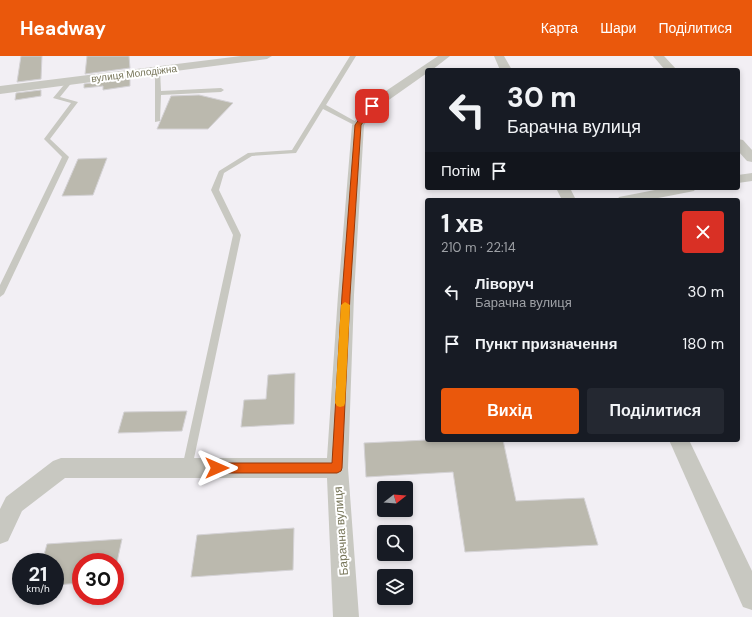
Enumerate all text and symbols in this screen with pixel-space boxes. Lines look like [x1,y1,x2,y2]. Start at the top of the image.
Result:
text: Headway [20,16,106,41]
text: Карта [541,19,578,37]
text: Шари [600,19,636,37]
text: Поділитися [658,19,732,37]
street label: вулиця Молодіжна [91,62,178,85]
text: 30 m [507,79,577,116]
icon: left [441,84,493,136]
pin [355,89,389,123]
icon: arrive [361,95,383,117]
text: Барачна вулиця [507,115,641,139]
icon: arrive [488,160,510,182]
text: Потім [441,161,480,181]
text: 1 хв [441,208,483,239]
button: close [682,211,724,253]
text: 210 m · 22:14 [441,239,516,256]
text: Ліворуч [475,274,534,294]
icon: left [441,281,463,303]
text: 30 m [688,282,724,302]
text: Барачна вулиця [475,294,572,311]
icon: arrive [441,333,463,355]
text: Пункт призначення [475,334,617,354]
text: 180 m [683,334,724,354]
button: Вихід [441,388,579,434]
button: Поділитися [587,388,724,434]
position arrow [196,447,238,489]
north arrow [377,481,413,517]
map controls [377,481,413,605]
street label: Барачна вулиця [330,486,352,576]
button: search [377,525,413,561]
speed limit sign: 30 [72,553,124,605]
text: 21 [29,561,47,587]
button: layers [377,569,413,605]
text: km/h [26,582,50,595]

